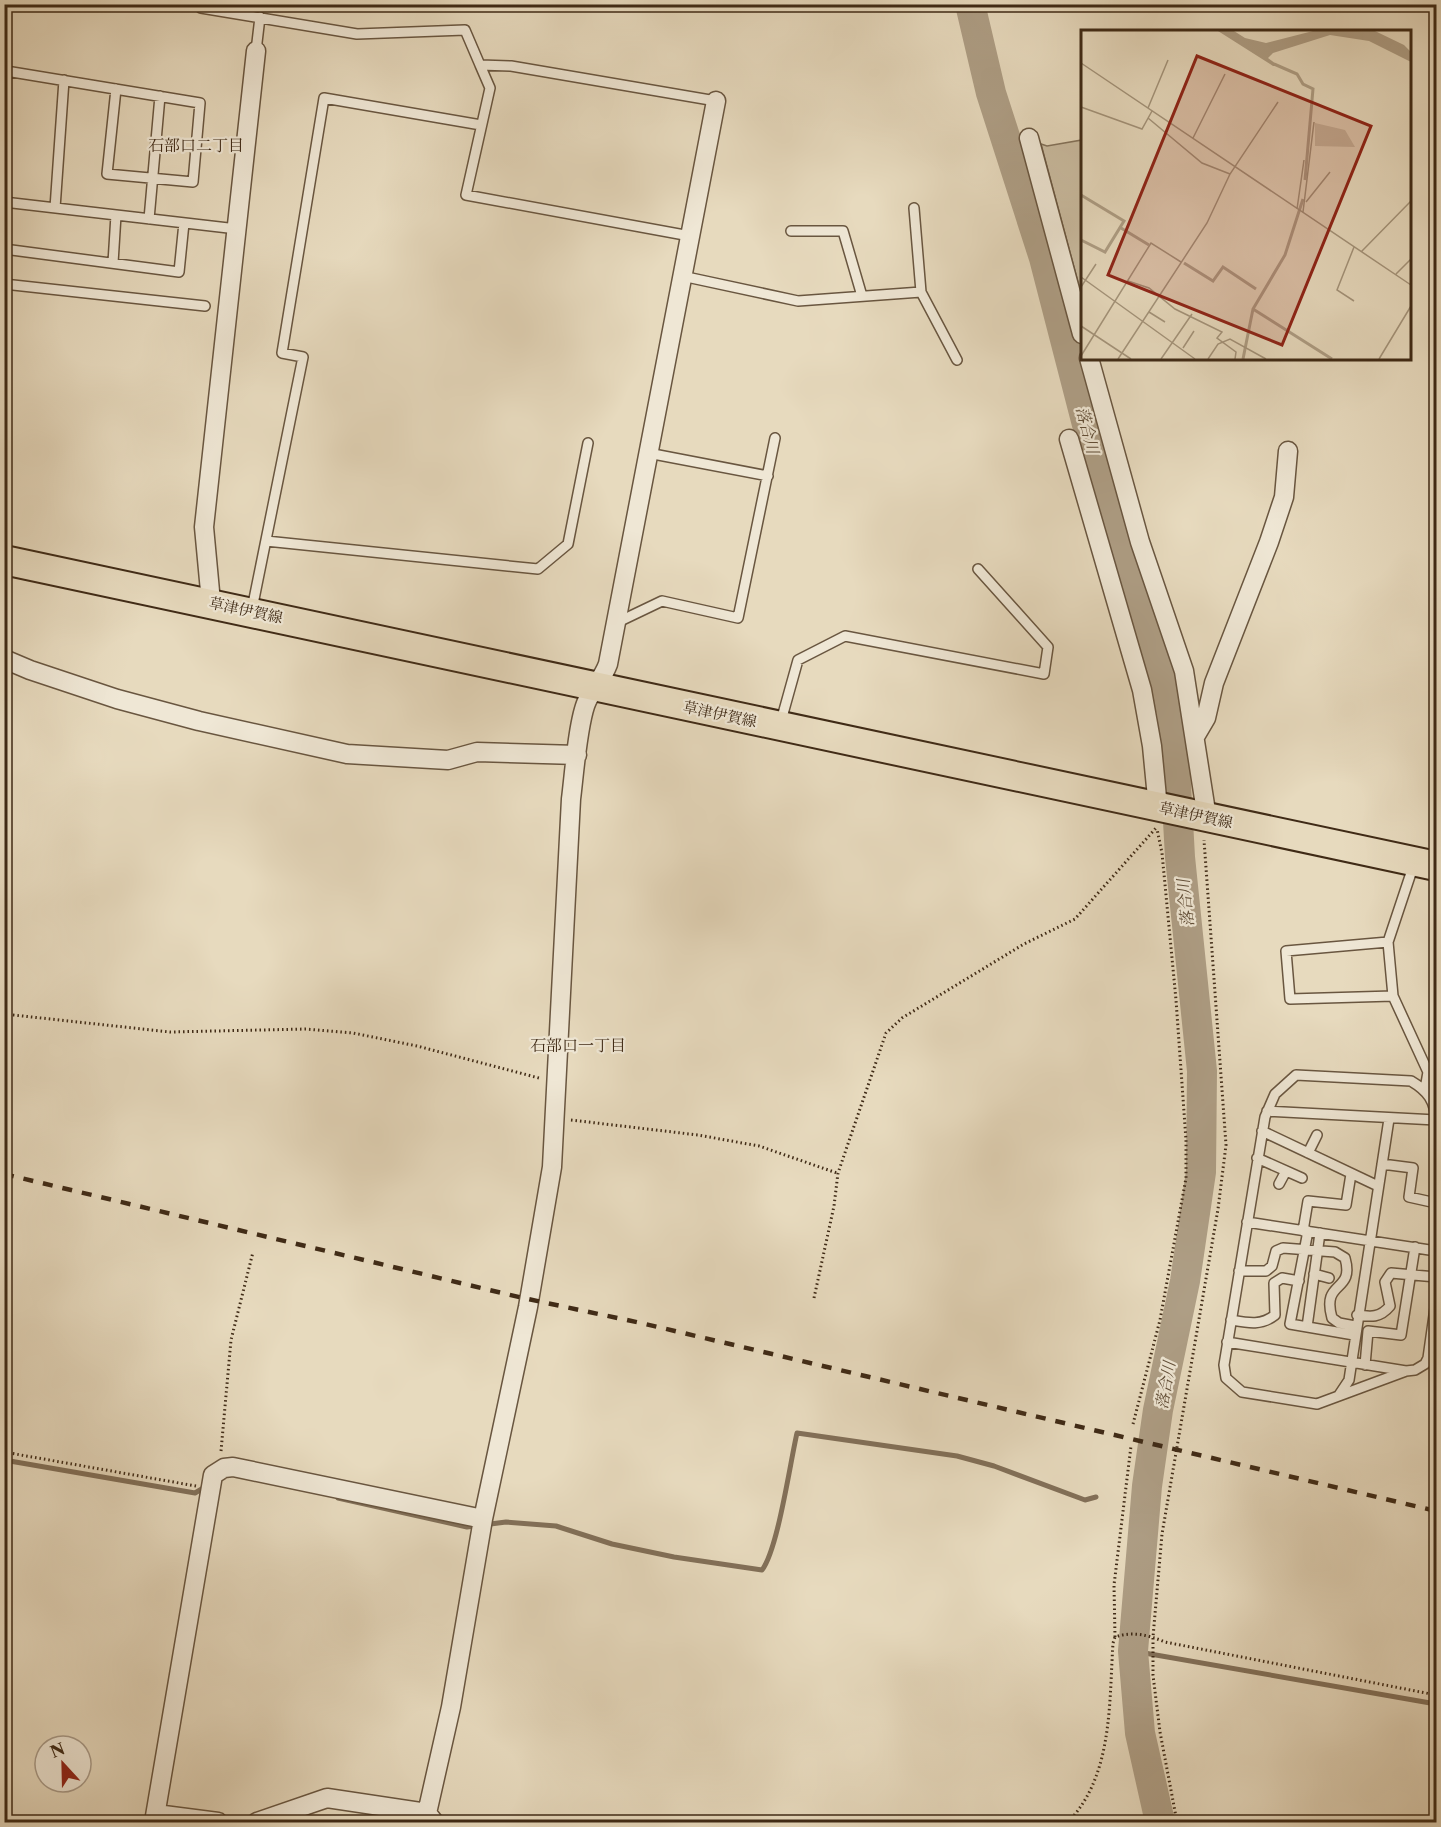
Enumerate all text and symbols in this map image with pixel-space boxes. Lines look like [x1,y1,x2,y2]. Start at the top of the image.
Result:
inset map [1081,30,1411,360]
district label: 石部口二丁目 [148,135,244,155]
water label: 落合川 [1072,404,1104,458]
street label: 草津伊賀線 [207,593,285,627]
street label: 草津伊賀線 [681,697,759,731]
street label: 草津伊賀線 [1157,798,1235,832]
water label: 落合川 [1172,876,1197,928]
district label: 石部口一丁目 [530,1035,626,1055]
water label: 落合川 [1151,1358,1179,1410]
north arrow [33,1734,93,1794]
text: N [47,1738,68,1762]

